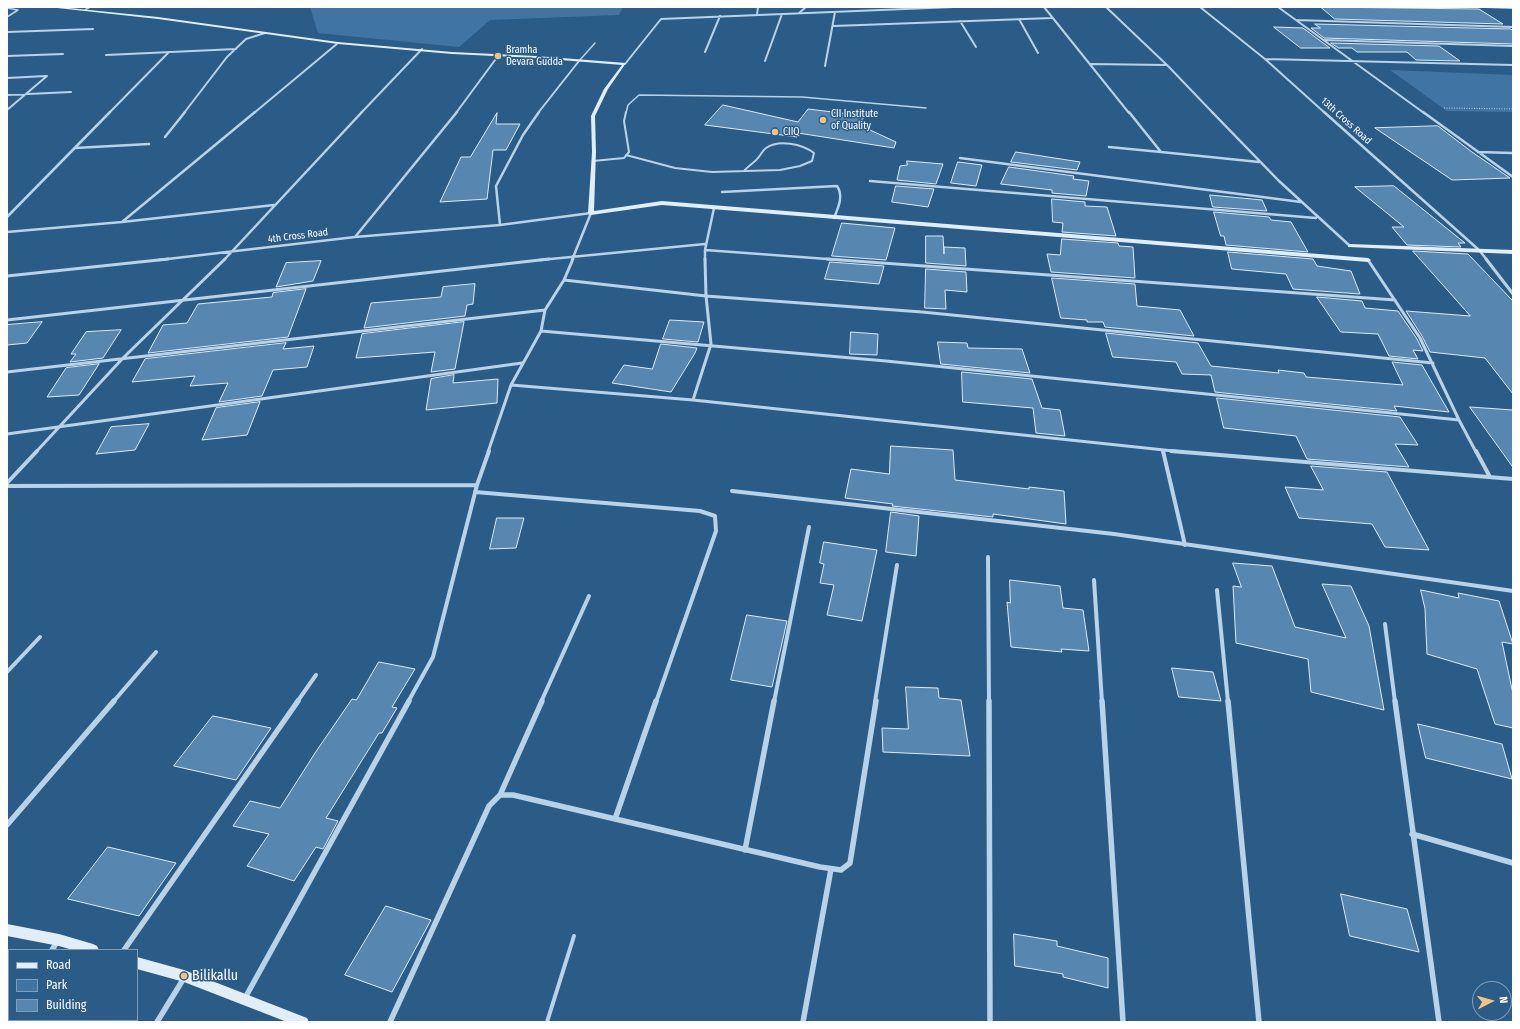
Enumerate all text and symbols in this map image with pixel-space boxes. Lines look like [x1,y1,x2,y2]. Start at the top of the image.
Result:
place label: Bramha Devara Gudda [506,44,563,68]
marker: Bramha Devara Gudda [493,51,503,61]
street label: 13th Cross Road [1318,95,1374,147]
place label: CII Institute of Quality [831,108,878,132]
marker: CII Institute of Quality [818,115,828,125]
place label: CIIQ [783,126,800,138]
marker: CIIQ [770,127,780,137]
street label: 4th Cross Road [267,226,329,246]
legend [8,949,138,1021]
text: Road [46,958,71,972]
place label: Bilikallu [192,968,238,984]
marker: Bilikallu [179,971,189,981]
text: Park [46,978,67,992]
north arrow [1472,981,1512,1021]
text: N [1497,996,1510,1004]
text: Building [46,998,86,1012]

